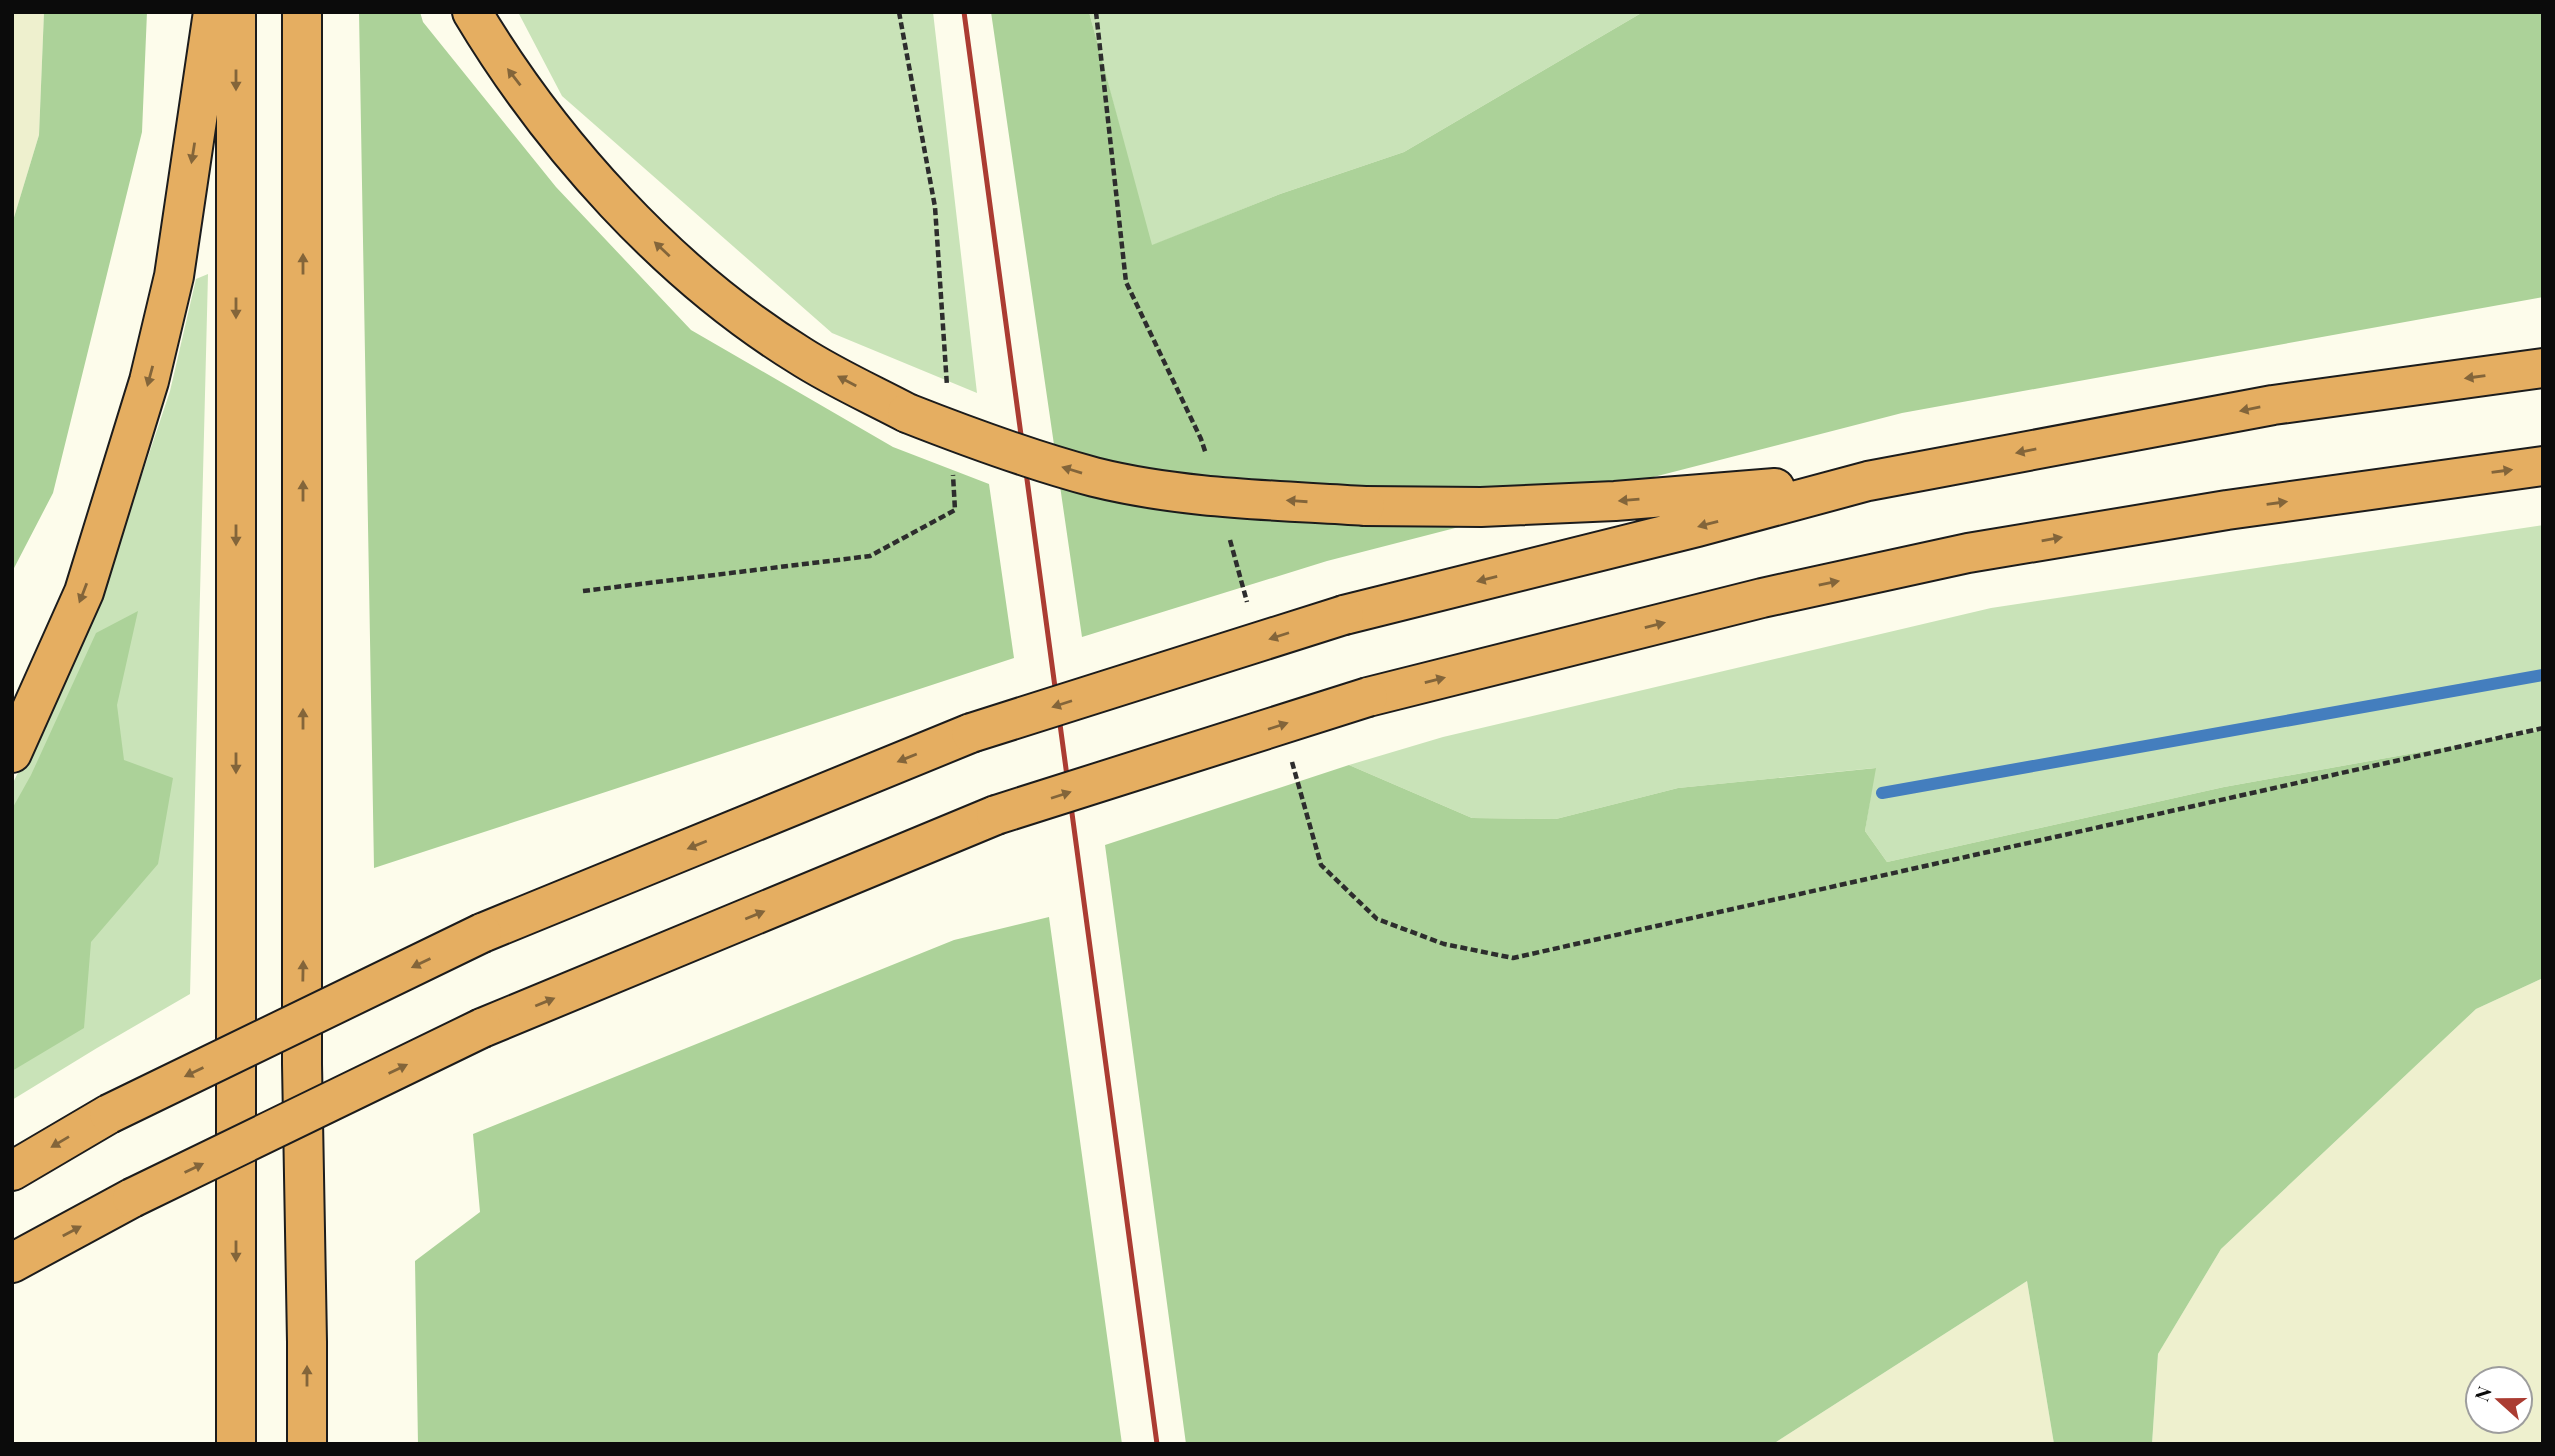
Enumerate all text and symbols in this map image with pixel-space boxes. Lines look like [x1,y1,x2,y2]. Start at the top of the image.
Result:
one-way arrow [507,68,521,86]
one-way arrow [230,70,242,92]
one-way arrow [187,142,198,164]
one-way arrow [653,241,671,257]
one-way arrow [297,253,309,275]
one-way arrow [230,297,242,319]
one-way arrow [144,365,155,387]
one-way arrow [2464,372,2486,383]
one-way arrow [837,375,857,386]
one-way arrow [2239,404,2261,415]
one-way arrow [2015,446,2037,457]
one-way arrow [1062,465,1083,475]
one-way arrow [2491,466,2513,477]
one-way arrow [297,480,309,502]
one-way arrow [1618,495,1640,506]
one-way arrow [1286,496,1308,507]
one-way arrow [2266,497,2288,508]
one-way arrow [1697,519,1719,530]
one-way arrow [230,525,242,547]
one-way arrow [2041,533,2063,544]
one-way arrow [1476,574,1498,585]
one-way arrow [1818,578,1840,589]
one-way arrow [77,583,88,604]
one-way arrow [1644,619,1666,630]
one-way arrow [1268,631,1289,641]
one-way arrow [1424,674,1446,685]
one-way arrow [1051,699,1072,710]
one-way arrow [297,708,309,730]
one-way arrow [1267,720,1288,730]
one-way arrow [230,752,242,774]
one-way arrow [897,753,918,764]
one-way arrow [1051,789,1072,799]
one-way arrow [686,839,707,850]
one-way arrow [745,909,765,921]
one-way arrow [411,957,431,969]
one-way arrow [297,960,309,982]
one-way arrow [535,996,555,1008]
one-way arrow [388,1063,408,1074]
one-way arrow [184,1067,204,1078]
one-way arrow [51,1136,70,1148]
one-way arrow [184,1163,204,1174]
one-way arrow [62,1225,82,1237]
one-way arrow [230,1241,242,1263]
one-way arrow [301,1364,313,1386]
north arrow [2464,1365,2534,1435]
text: N [2468,1382,2497,1405]

